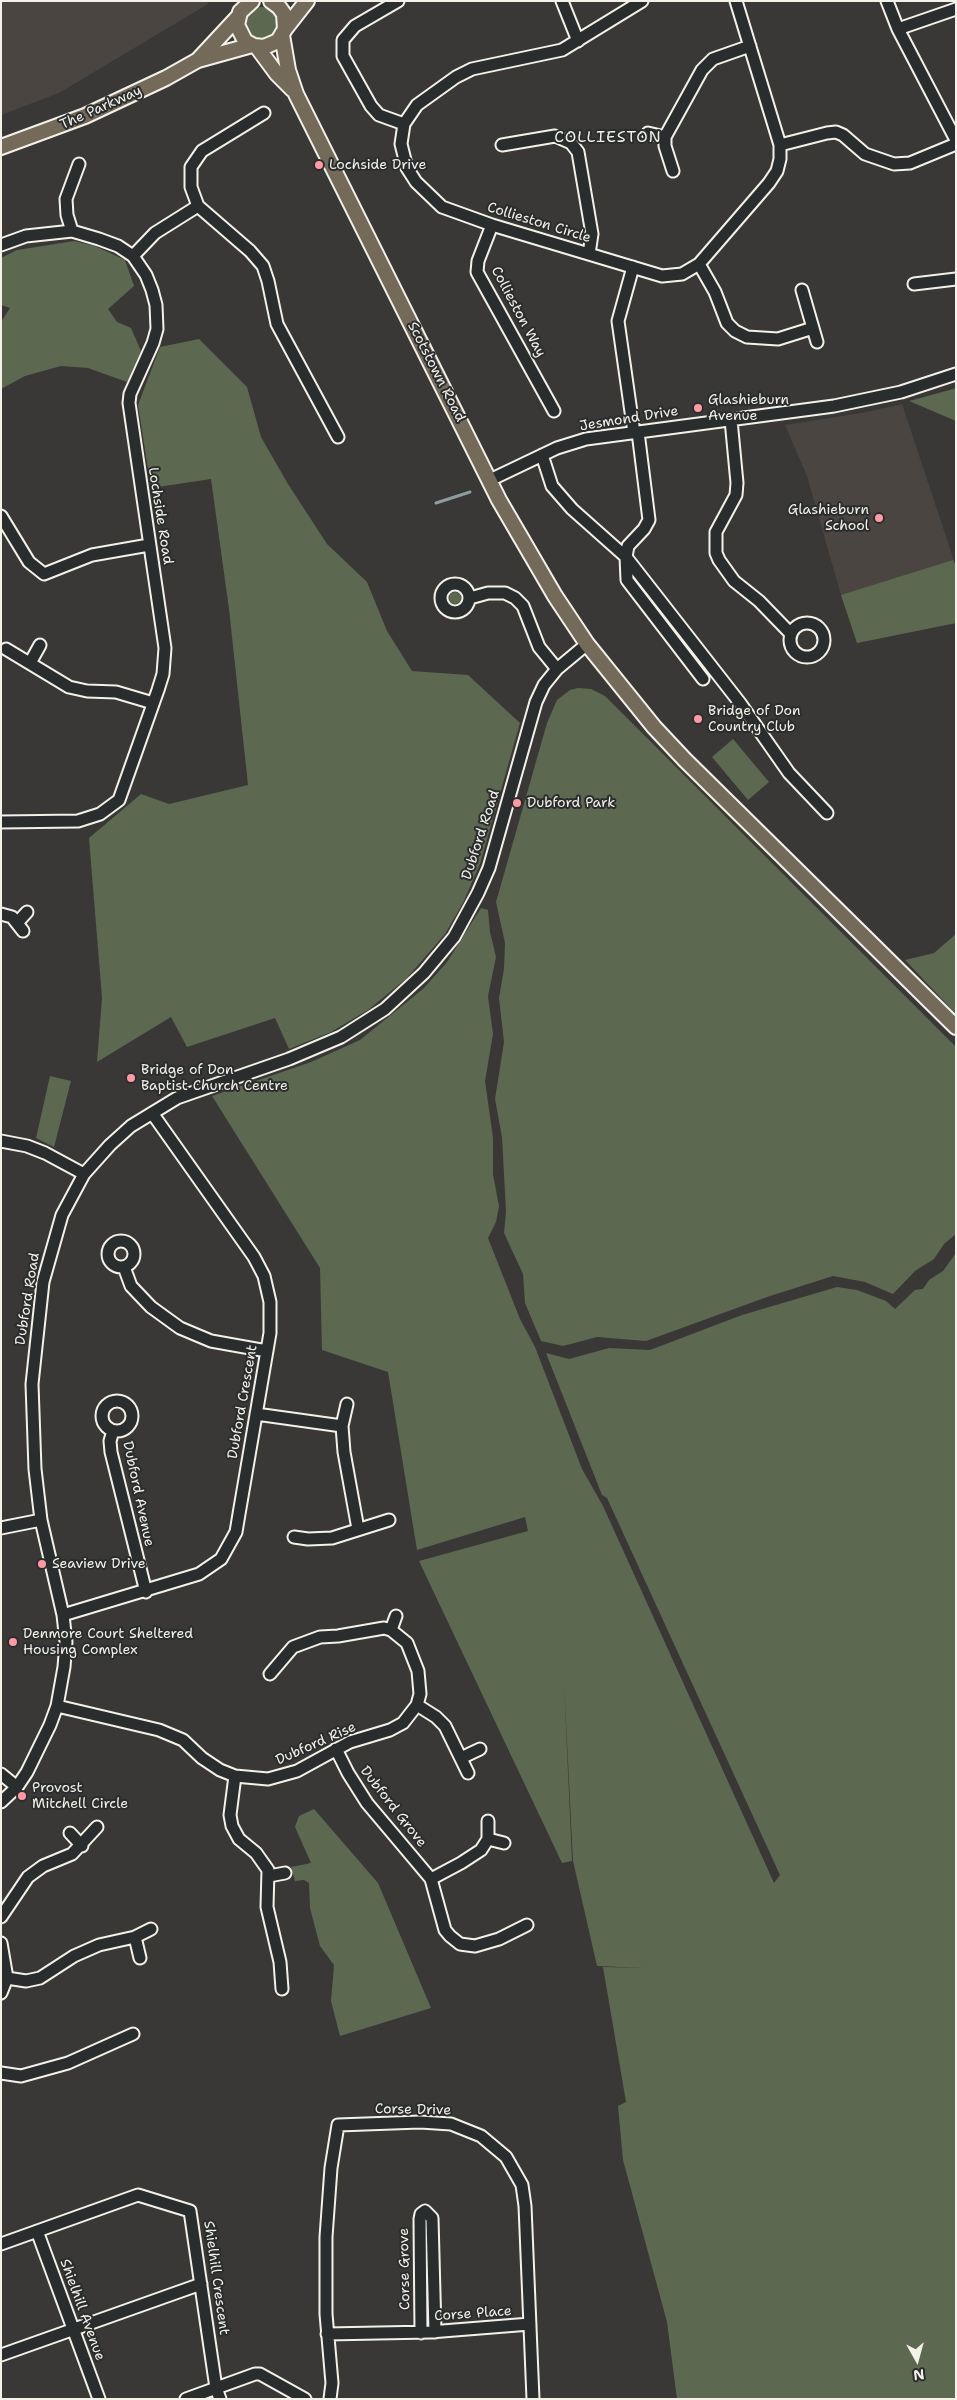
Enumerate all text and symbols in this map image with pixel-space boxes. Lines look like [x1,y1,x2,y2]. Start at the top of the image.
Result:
street label: The Parkway [58,82,144,134]
district label: COLLIESTON [553,128,663,148]
place label: Lochside Drive [329,157,426,173]
marker: Lochside Drive [313,159,325,171]
street label: Collieston Circle [485,199,593,247]
street label: Collieston Way [487,264,549,360]
street label: Scotstown Road [404,319,468,425]
place label: Glashieburn Avenue [708,392,789,424]
marker: Glashieburn Avenue [692,402,704,414]
street label: Jesmond Drive [578,403,680,435]
street label: Lochside Road [144,466,176,566]
place label: Glashieburn School [788,502,869,534]
marker: Glashieburn School [873,512,885,524]
place label: Bridge of Don Country Club [708,703,801,736]
marker: Bridge of Don Country Club [692,713,704,725]
street label: Dubford Road [459,788,503,882]
place label: Dubford Park [527,795,615,811]
marker: Dubford Park [511,797,523,809]
place label: Bridge of Don Baptist Church Centre [141,1062,288,1094]
marker: Bridge of Don Baptist Church Centre [125,1072,137,1084]
street label: Dubford Road [12,1252,44,1346]
street label: Dubford Crescent [225,1344,261,1460]
street label: Dubford Avenue [119,1440,157,1548]
place label: Seaview Drive [52,1556,146,1572]
marker: Seaview Drive [36,1558,48,1570]
place label: Denmore Court Sheltered Housing Complex [23,1626,193,1658]
marker: Denmore Court Sheltered Housing Complex [7,1636,19,1648]
street label: Dubford Rise [273,1719,359,1769]
street label: Dubford Grove [356,1763,430,1851]
place label: Provost Mitchell Circle [32,1780,128,1812]
marker: Provost Mitchell Circle [16,1790,28,1802]
street label: Corse Drive [375,2101,451,2119]
street label: Shielhill Crescent [200,2220,232,2336]
street label: Corse Grove [396,2228,414,2310]
street label: Shielhill Avenue [56,2257,108,2363]
street label: Corse Place [434,2303,512,2325]
north arrow [892,2335,942,2385]
text: N [912,2365,925,2384]

